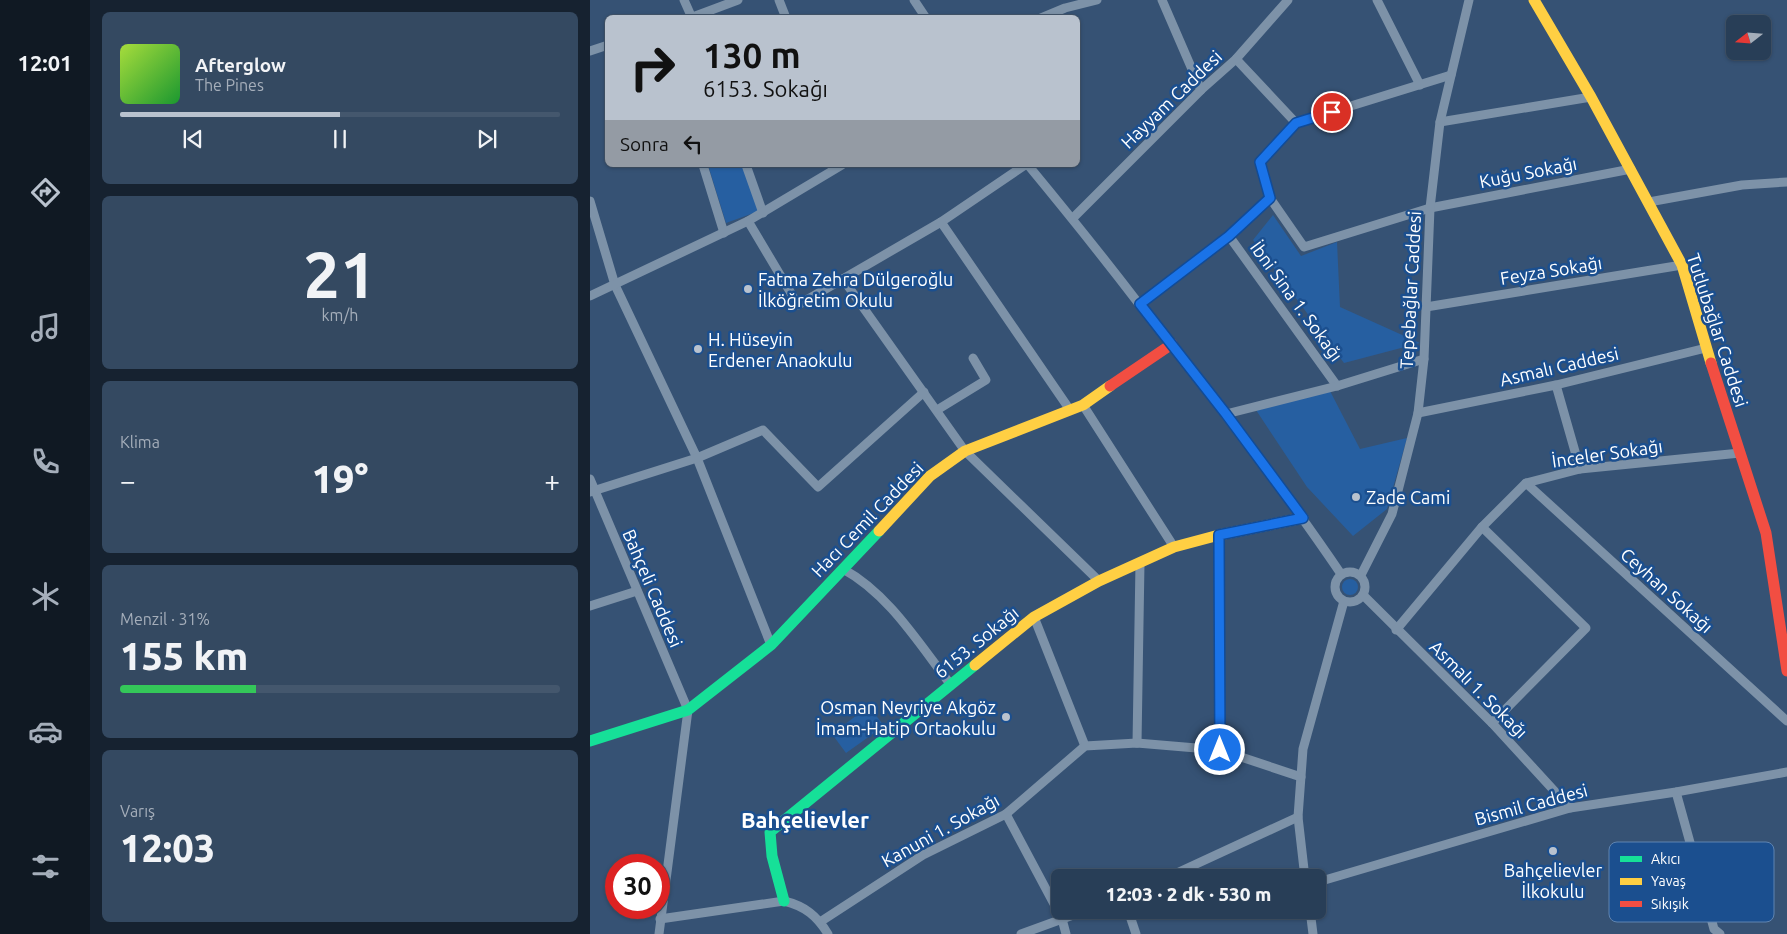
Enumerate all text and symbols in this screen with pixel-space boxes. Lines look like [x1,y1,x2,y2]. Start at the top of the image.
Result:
north arrow [1726,15,1771,60]
map controls [1726,15,1771,60]
icon: right [620,35,685,100]
text: 130 m [703,35,801,75]
street label: Hayyam Caddesi [1117,46,1225,152]
text: 12:01 [17,50,73,75]
text: Afterglow [195,54,286,76]
text: The Pines [195,76,264,94]
text: 6153. Sokağı [703,76,828,101]
pin [1311,91,1353,133]
icon: arrive [1318,98,1346,126]
icon: previous [179,125,207,153]
icon: pause [326,125,354,153]
icon: next [473,125,501,153]
icon: left [679,130,707,158]
text: Sonra [620,133,669,155]
street label: Kuğu Sokağı [1478,153,1578,191]
icon: directions [28,175,63,210]
street label: Tepebağlar Caddesi [1396,211,1424,369]
text: 21 [303,237,377,310]
street label: İbni Sina 1. Sokağı [1247,237,1347,365]
street label: Tutlubağlar Caddesi [1684,251,1752,409]
street label: Feyza Sokağı [1499,252,1603,288]
place label: Fatma Zehra Dülgeroğlu İlköğretim Okulu [758,269,953,310]
marker: Fatma Zehra Dülgeroğlu İlköğretim Okulu [742,283,754,295]
text: km/h [322,306,358,324]
icon: music [28,310,63,345]
place label: H. Hüseyin Erdener Anaokulu [708,329,853,370]
marker: H. Hüseyin Erdener Anaokulu [692,343,704,355]
street label: Asmalı Caddesi [1498,343,1620,389]
text: Klima [120,433,160,451]
street label: İnceler Sokağı [1550,435,1664,471]
icon: phone [28,444,63,479]
street label: Hacı Cemil Caddesi [807,457,927,581]
text: 19° [312,458,368,500]
text: − [120,465,136,496]
text: + [544,465,560,496]
place label: Zade Cami [1366,487,1450,507]
marker: Zade Cami [1350,491,1362,503]
street label: Bahçeli Caddesi [619,526,687,650]
street label: Ceyhan Sokağı [1617,544,1717,636]
icon: climate [28,579,63,614]
street label: 6153. Sokağı [930,602,1022,682]
text: Menzil · 31% [120,610,210,628]
text: 155 km [120,635,248,677]
street label: Asmalı 1. Sokağı [1426,636,1532,742]
place label: Osman Neyriye Akgöz İmam-Hatip Ortaokulu [816,697,996,738]
marker: Osman Neyriye Akgöz İmam-Hatip Ortaokulu [1000,711,1012,723]
icon: car [28,714,63,749]
position arrow [1193,723,1245,775]
street label: Bismil Caddesi [1472,779,1590,829]
street label: Kanuni 1. Sokağı [878,789,1002,871]
text: Varış [120,802,155,820]
district label: Bahçelievler [741,807,869,833]
text: 12:03 [120,827,215,869]
legend [1609,842,1774,922]
marker: Bahçelievler İlkokulu [1547,845,1559,857]
icon: filters [28,849,63,884]
text: Akıcı [1651,851,1680,867]
speed limit sign: 30 [605,854,670,919]
place label: Bahçelievler İlkokulu [1504,860,1602,901]
text: Yavaş [1651,873,1686,889]
text: 12:03 · 2 dk · 530 m [1106,883,1271,905]
text: Sıkışık [1651,896,1689,912]

